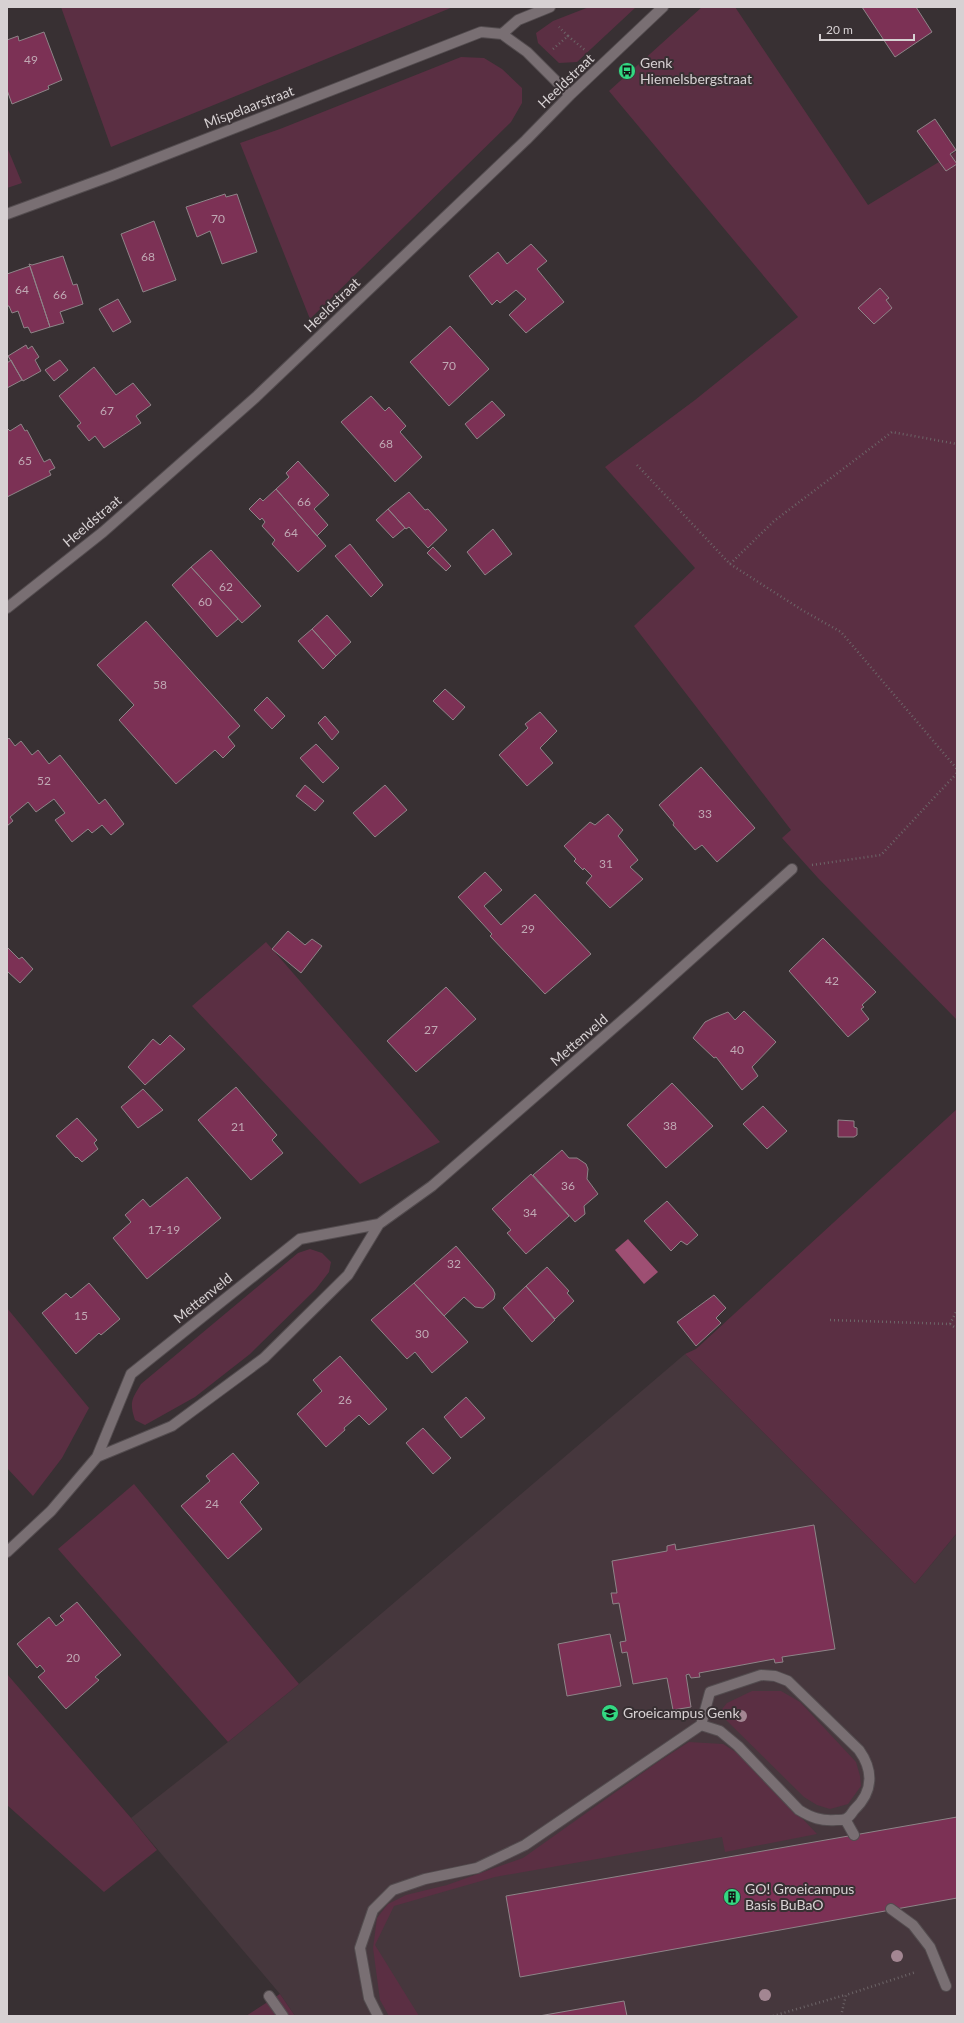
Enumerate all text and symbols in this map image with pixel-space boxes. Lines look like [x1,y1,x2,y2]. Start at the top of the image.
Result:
scale bar [820,16,914,42]
text: 20 m [826,22,853,37]
street label: Heeldstraat [534,50,597,112]
house number: 49 [24,52,38,67]
place label: Genk Hiemelsbergstraat [640,54,752,87]
bus stop icon: Genk Hiemelsbergstraat [617,61,637,81]
street label: Mispelaarstraat [202,82,296,131]
house number: 70 [211,211,225,226]
house number: 68 [141,249,155,264]
street label: Heeldstraat [300,274,363,336]
house number: 64 [15,282,29,297]
house number: 66 [53,287,67,302]
house number: 70 [442,358,456,373]
house number: 67 [100,403,114,418]
house number: 68 [379,436,393,451]
house number: 65 [18,453,32,468]
street label: Heeldstraat [59,491,124,550]
house number: 66 [297,494,311,509]
house number: 64 [284,525,298,540]
house number: 62 [219,579,233,594]
house number: 60 [198,594,212,609]
house number: 58 [153,677,167,692]
house number: 52 [37,773,51,788]
house number: 33 [698,806,712,821]
house number: 31 [599,856,613,871]
house number: 29 [521,921,535,936]
house number: 42 [825,973,839,988]
street label: Mettenveld [547,1010,611,1069]
house number: 27 [424,1022,438,1037]
house number: 40 [730,1042,744,1057]
house number: 38 [663,1118,677,1133]
house number: 21 [231,1119,245,1134]
house number: 36 [561,1178,575,1193]
house number: 34 [523,1205,537,1220]
house number: 17-19 [148,1222,180,1237]
house number: 32 [447,1256,461,1271]
street label: Mettenveld [170,1269,235,1326]
house number: 15 [74,1308,88,1323]
house number: 30 [415,1326,429,1341]
house number: 26 [338,1392,352,1407]
house number: 24 [205,1496,219,1511]
house number: 20 [66,1650,80,1665]
school or university icon: Groeicampus Genk [600,1703,620,1723]
place label: Groeicampus Genk [623,1704,740,1721]
place label: GO! Groeicampus Basis BuBaO [745,1880,854,1913]
building icon: GO! Groeicampus Basis BuBaO [722,1887,742,1907]

